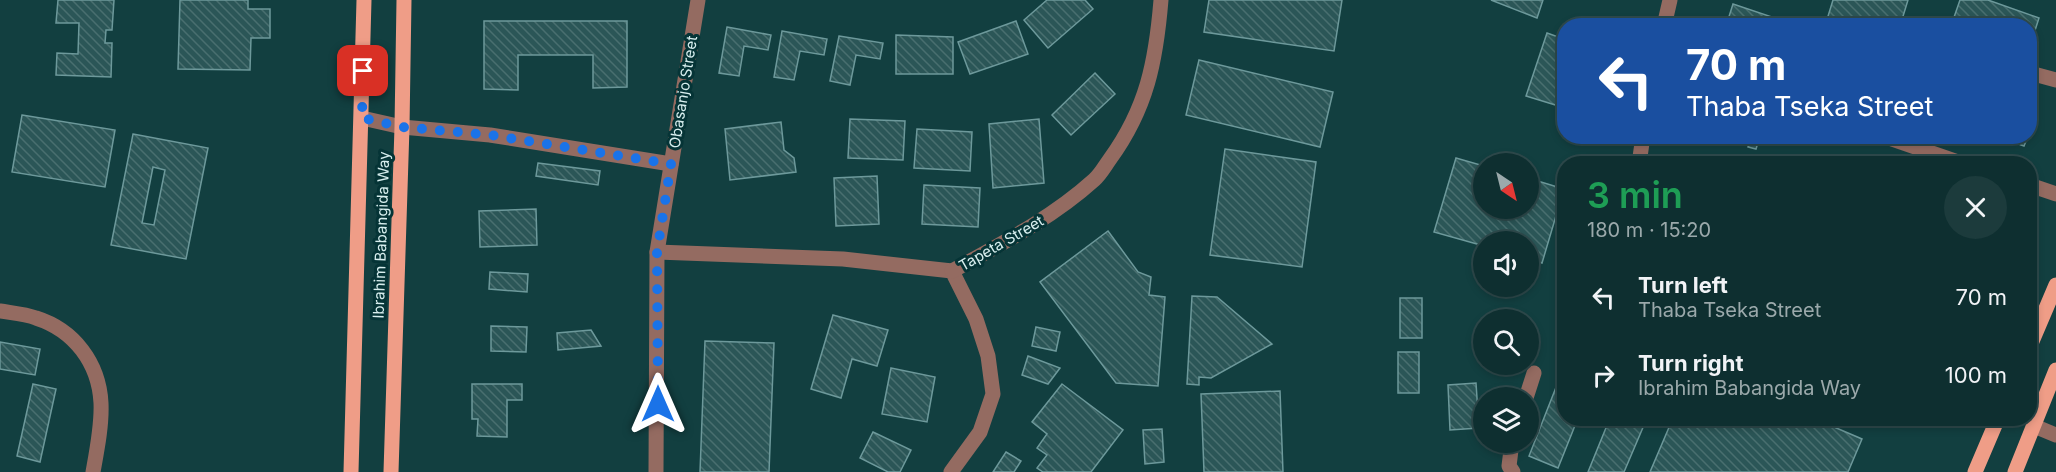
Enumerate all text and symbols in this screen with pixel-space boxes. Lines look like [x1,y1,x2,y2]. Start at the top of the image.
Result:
street label: Obasanjo Street [665,34,701,150]
text: 70 m [1686,39,1786,90]
icon: left [1587,42,1665,120]
pin [337,45,388,96]
icon: arrive [346,54,379,87]
text: Thaba Tseka Street [1686,90,1933,123]
street label: Ibrahim Babangida Way [369,150,393,319]
north arrow [1473,153,1539,219]
map controls [1473,153,1539,453]
text: 3 min [1587,173,1683,217]
button: close [1944,176,2007,239]
street label: Tapeta Street [955,211,1047,275]
text: 180 m · 15:20 [1587,218,1711,242]
button: sound [1473,231,1539,297]
text: Turn left [1638,272,1728,298]
icon: left [1587,281,1620,314]
text: 70 m [1956,284,2007,310]
text: Thaba Tseka Street [1638,298,1821,322]
button: search [1473,309,1539,375]
text: Turn right [1638,350,1744,376]
icon: right [1587,359,1620,392]
text: 100 m [1945,362,2007,388]
position arrow [626,372,690,436]
text: Ibrahim Babangida Way [1638,376,1861,400]
button: layers [1473,387,1539,453]

